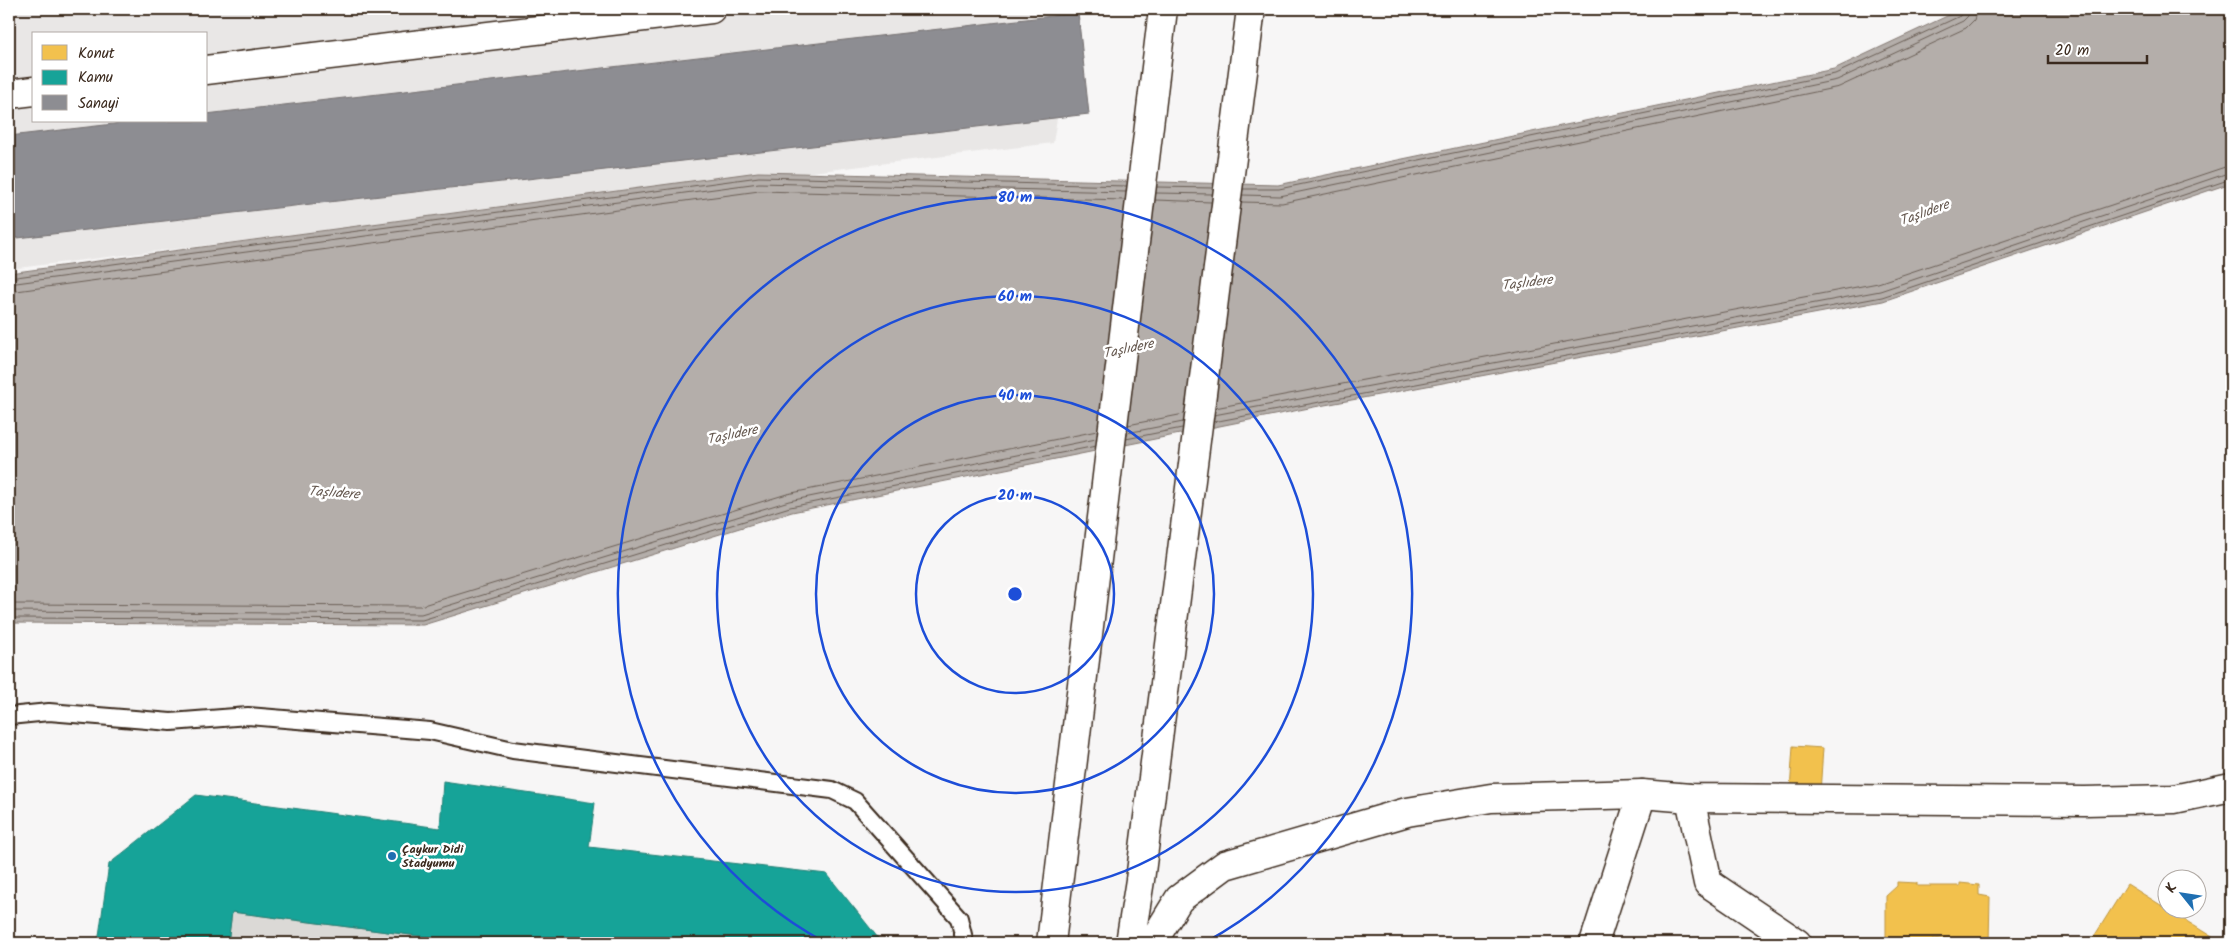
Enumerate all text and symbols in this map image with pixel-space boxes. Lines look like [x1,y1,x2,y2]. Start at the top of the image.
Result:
legend [32,32,208,122]
scale bar [2048,32,2146,64]
text: 20 m [2055,39,2089,63]
text: Konut [78,42,115,66]
text: Kamu [78,66,113,90]
text: Sanayi [78,92,120,116]
text: 80 m [998,186,1032,210]
water label: Taşlıdere [1896,193,1954,232]
water label: Taşlıdere [1500,269,1556,297]
text: 60 m [998,285,1032,309]
water label: Taşlıdere [1101,333,1157,365]
text: 40 m [998,384,1032,408]
water label: Taşlıdere [705,419,761,451]
water label: Taşlıdere [308,480,362,506]
text: 20 m [998,484,1032,508]
centre of rings [1006,585,1024,603]
place label: Çaykur Didi Stadyumu [402,840,464,873]
marker: Çaykur Didi Stadyumu [386,850,398,862]
north arrow [2158,870,2208,920]
text: K [2160,878,2184,897]

